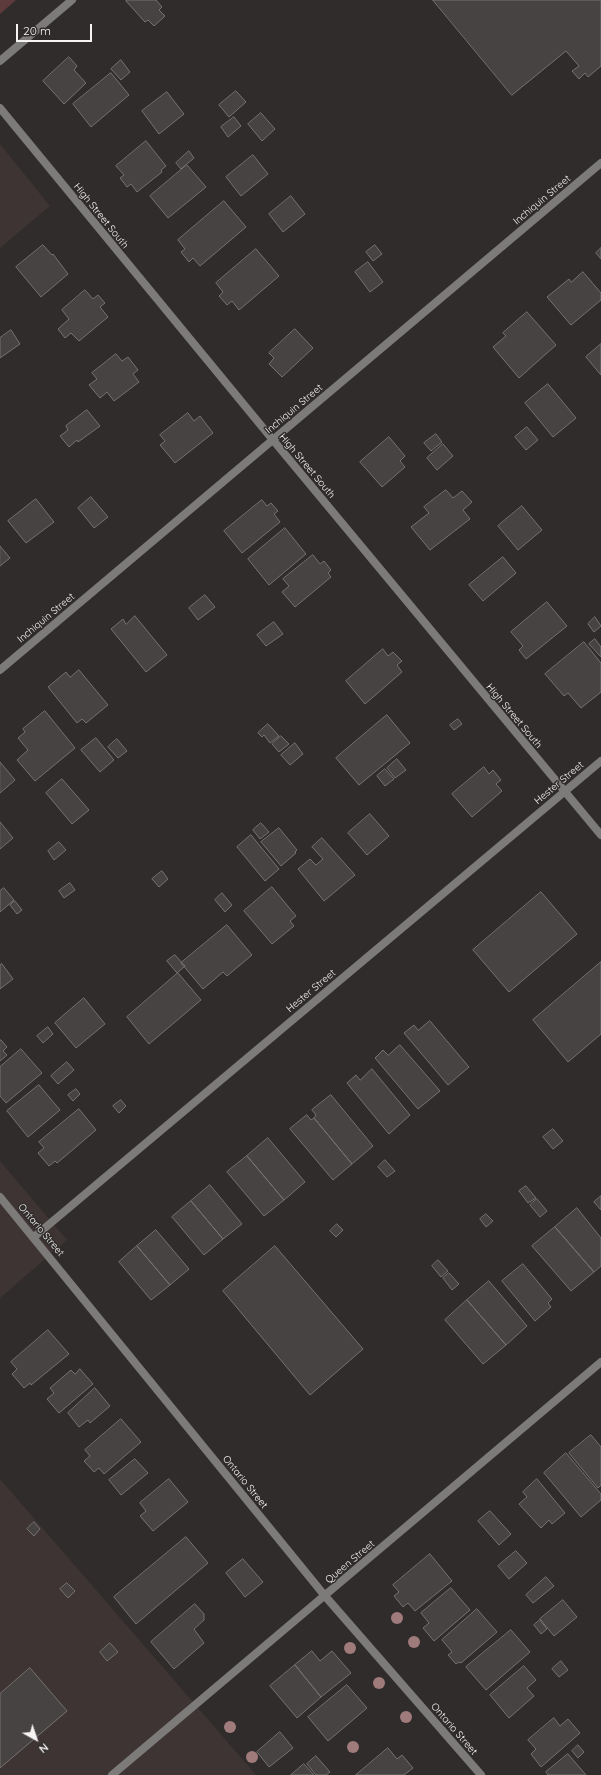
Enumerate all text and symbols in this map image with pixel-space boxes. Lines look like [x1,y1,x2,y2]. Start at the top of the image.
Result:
scale bar [18,16,94,42]
text: 20 m [23,23,51,38]
street label: Inchiquin Street [511,173,573,227]
street label: High Street South [71,181,131,251]
street label: Inchiquin Street [263,382,325,436]
street label: High Street South [277,431,337,501]
street label: Inchiquin Street [15,591,77,645]
street label: High Street South [484,681,544,751]
street label: Hester Street [532,759,586,807]
street label: Hester Street [284,967,338,1015]
street label: Ontario Street [16,1201,66,1259]
street label: Ontario Street [220,1453,270,1511]
street label: Queen Street [323,1538,377,1586]
street label: Ontario Street [428,1701,480,1757]
north arrow [16,1719,56,1759]
text: N [36,1740,51,1756]

